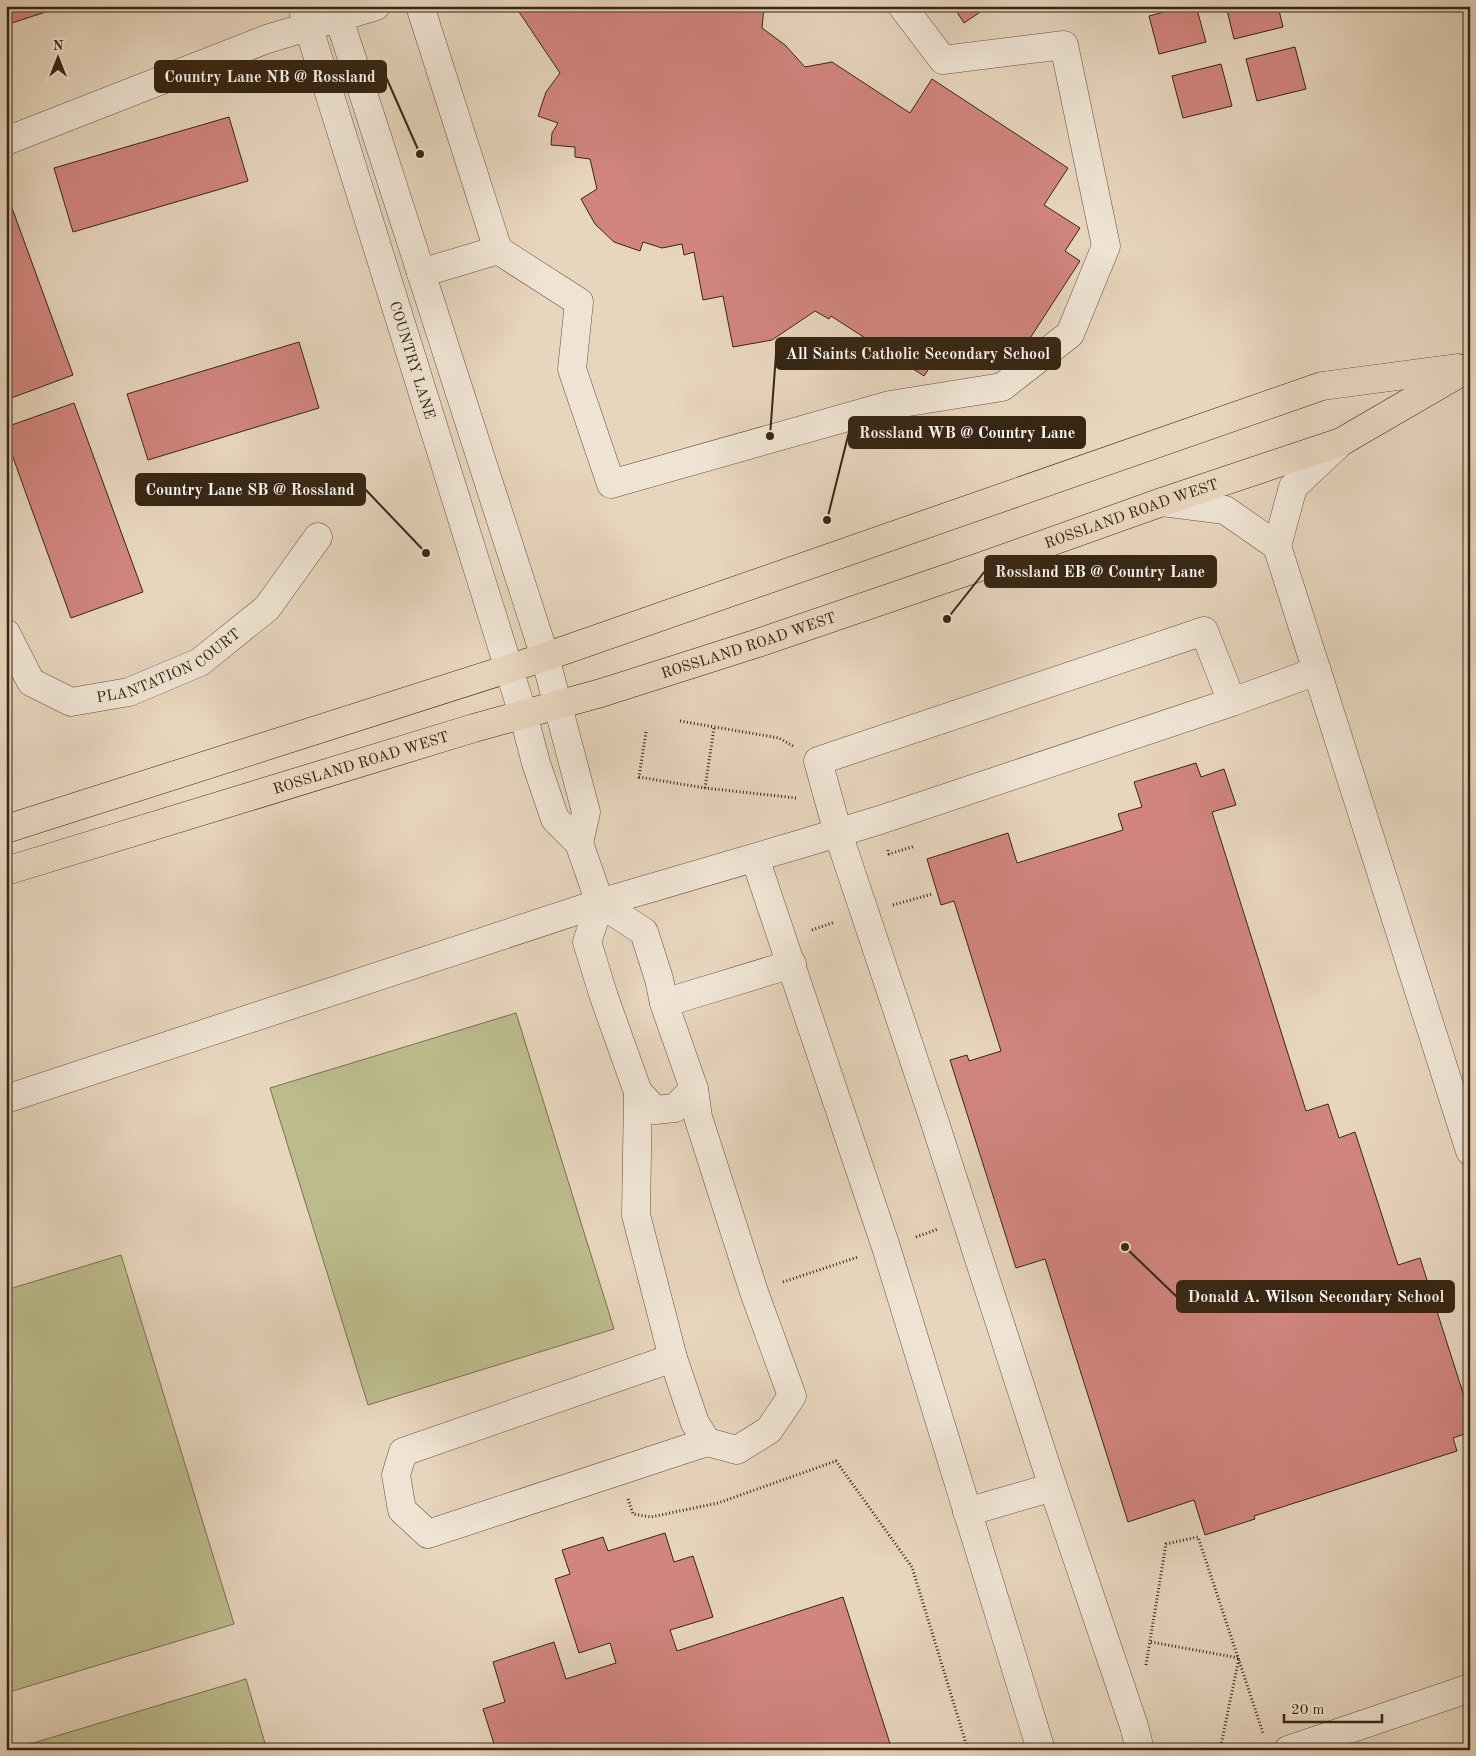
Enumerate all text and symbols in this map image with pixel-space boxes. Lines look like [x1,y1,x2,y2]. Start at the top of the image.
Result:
north arrow [32,32,82,82]
text: N [53,39,64,53]
callout: Country Lane NB @ Rossland [155,61,386,92]
text: Country Lane NB @ Rossland [164,70,376,86]
street label: COUNTRY LANE [386,300,437,421]
callout: All Saints Catholic Secondary School [776,338,1060,369]
text: All Saints Catholic Secondary School [786,347,1050,363]
callout: Rossland WB @ Country Lane [849,417,1085,448]
text: Rossland WB @ Country Lane [859,426,1075,442]
callout: Country Lane SB @ Rossland [136,474,365,505]
street label: ROSSLAND ROAD WEST [1043,478,1221,552]
text: Country Lane SB @ Rossland [145,483,355,499]
callout: Rossland EB @ Country Lane [985,556,1216,587]
text: Rossland EB @ Country Lane [995,565,1205,581]
street label: ROSSLAND ROAD WEST [660,611,838,682]
street label: PLANTATION COURT [95,627,244,707]
street label: ROSSLAND ROAD WEST [272,730,451,798]
callout: Donald A. Wilson Secondary School [1177,1281,1454,1312]
text: Donald A. Wilson Secondary School [1188,1290,1444,1306]
scale bar [1284,1691,1381,1723]
text: 20 m [1291,1703,1325,1718]

